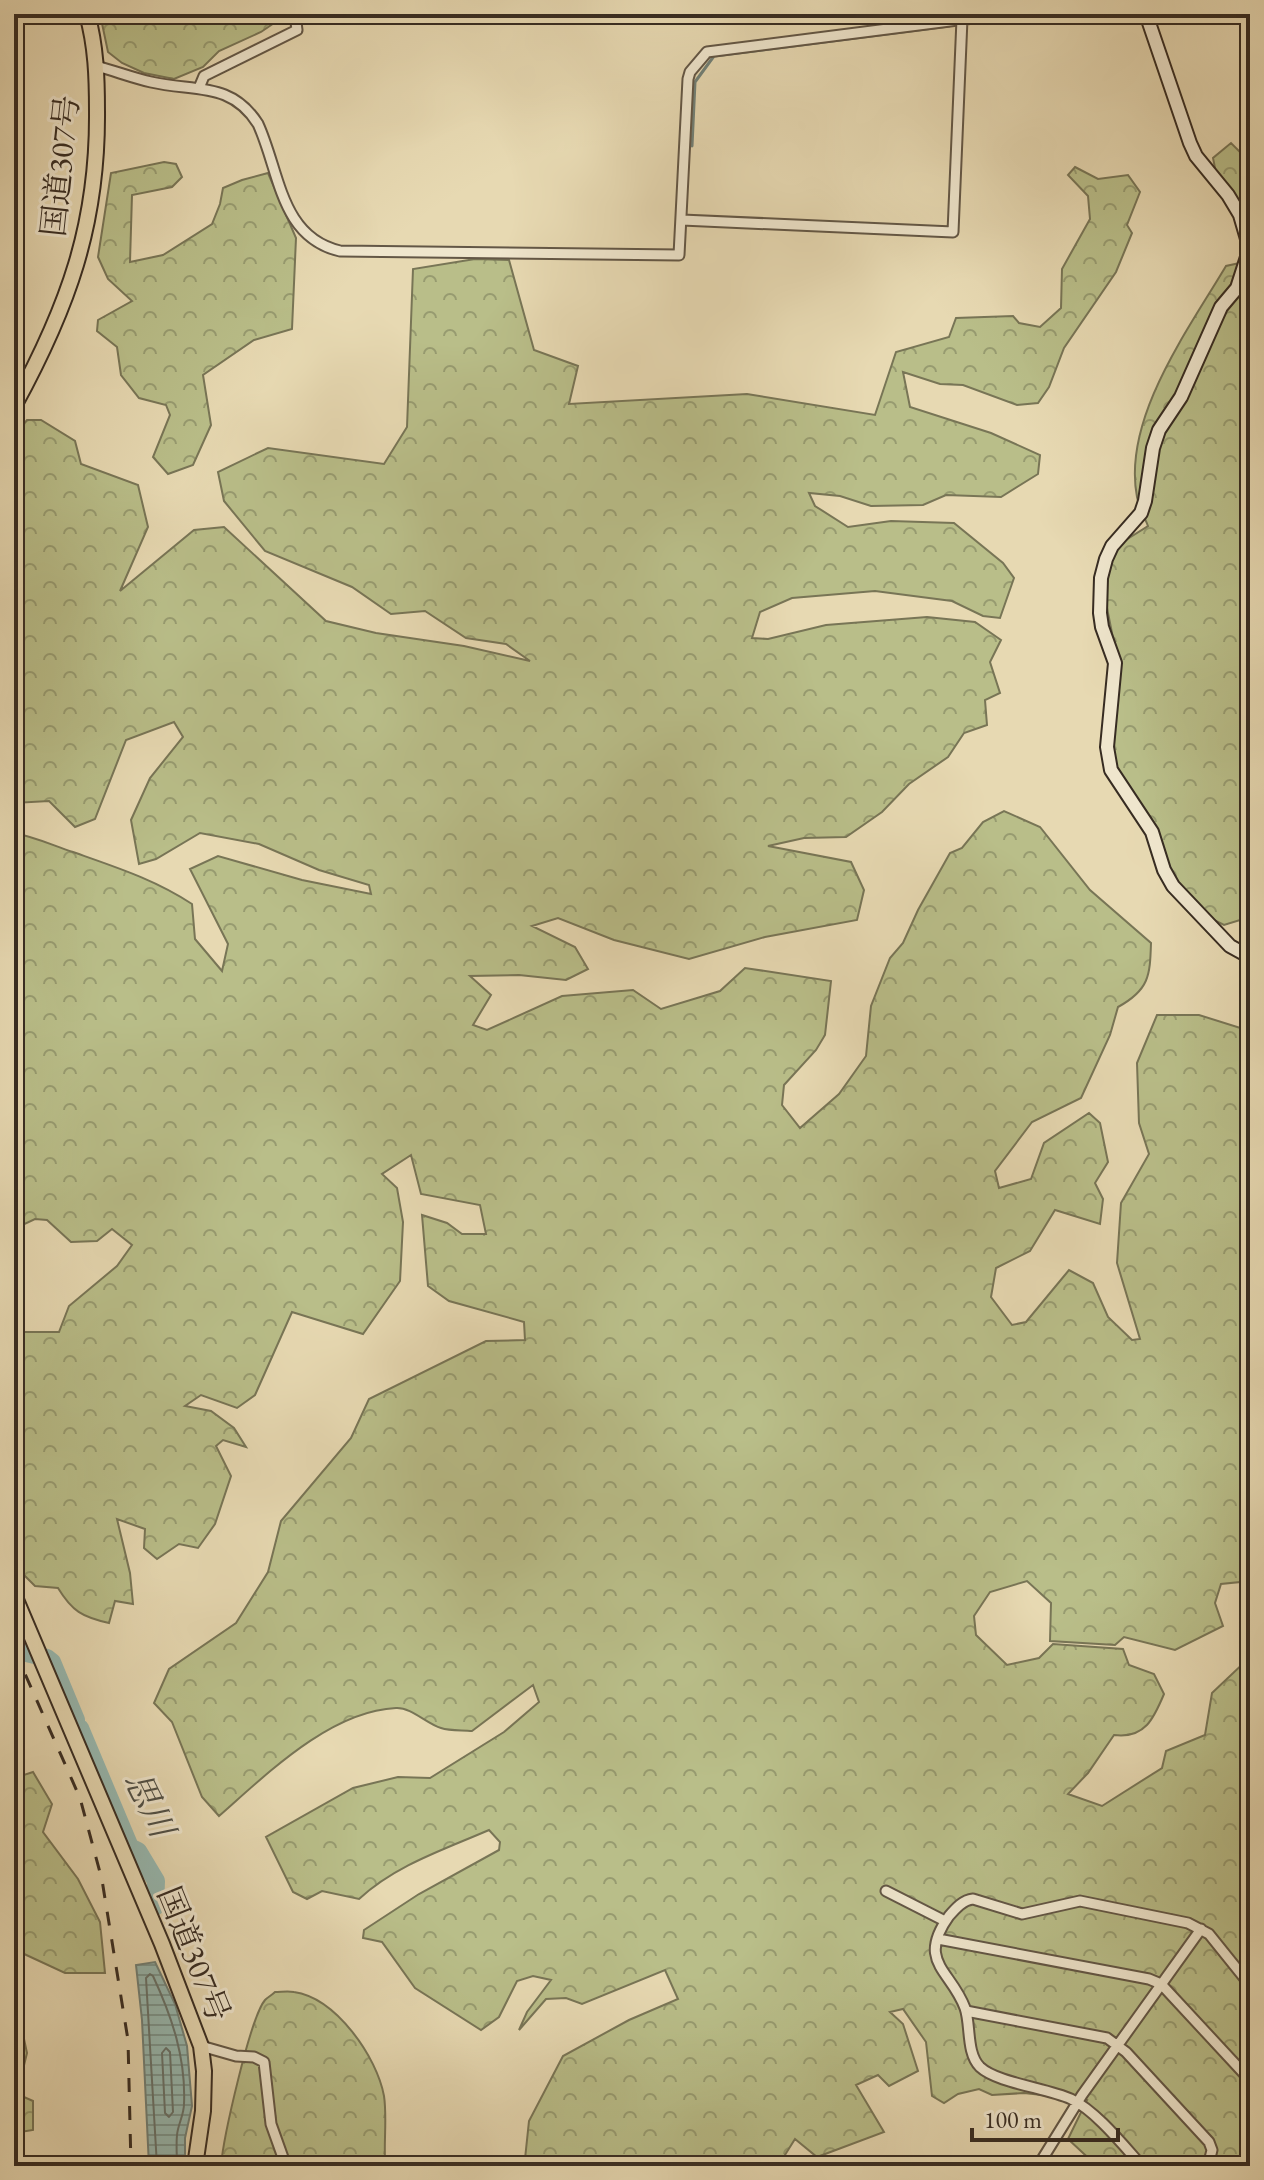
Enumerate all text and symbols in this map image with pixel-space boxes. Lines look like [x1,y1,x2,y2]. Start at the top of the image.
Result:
street label: 国道307号 [32,93,88,239]
water label: 思川 [115,1764,186,1848]
street label: 国道307号 [148,1880,240,2028]
scale bar [972,2092,1118,2142]
text: 100 m [984,2104,1042,2135]

